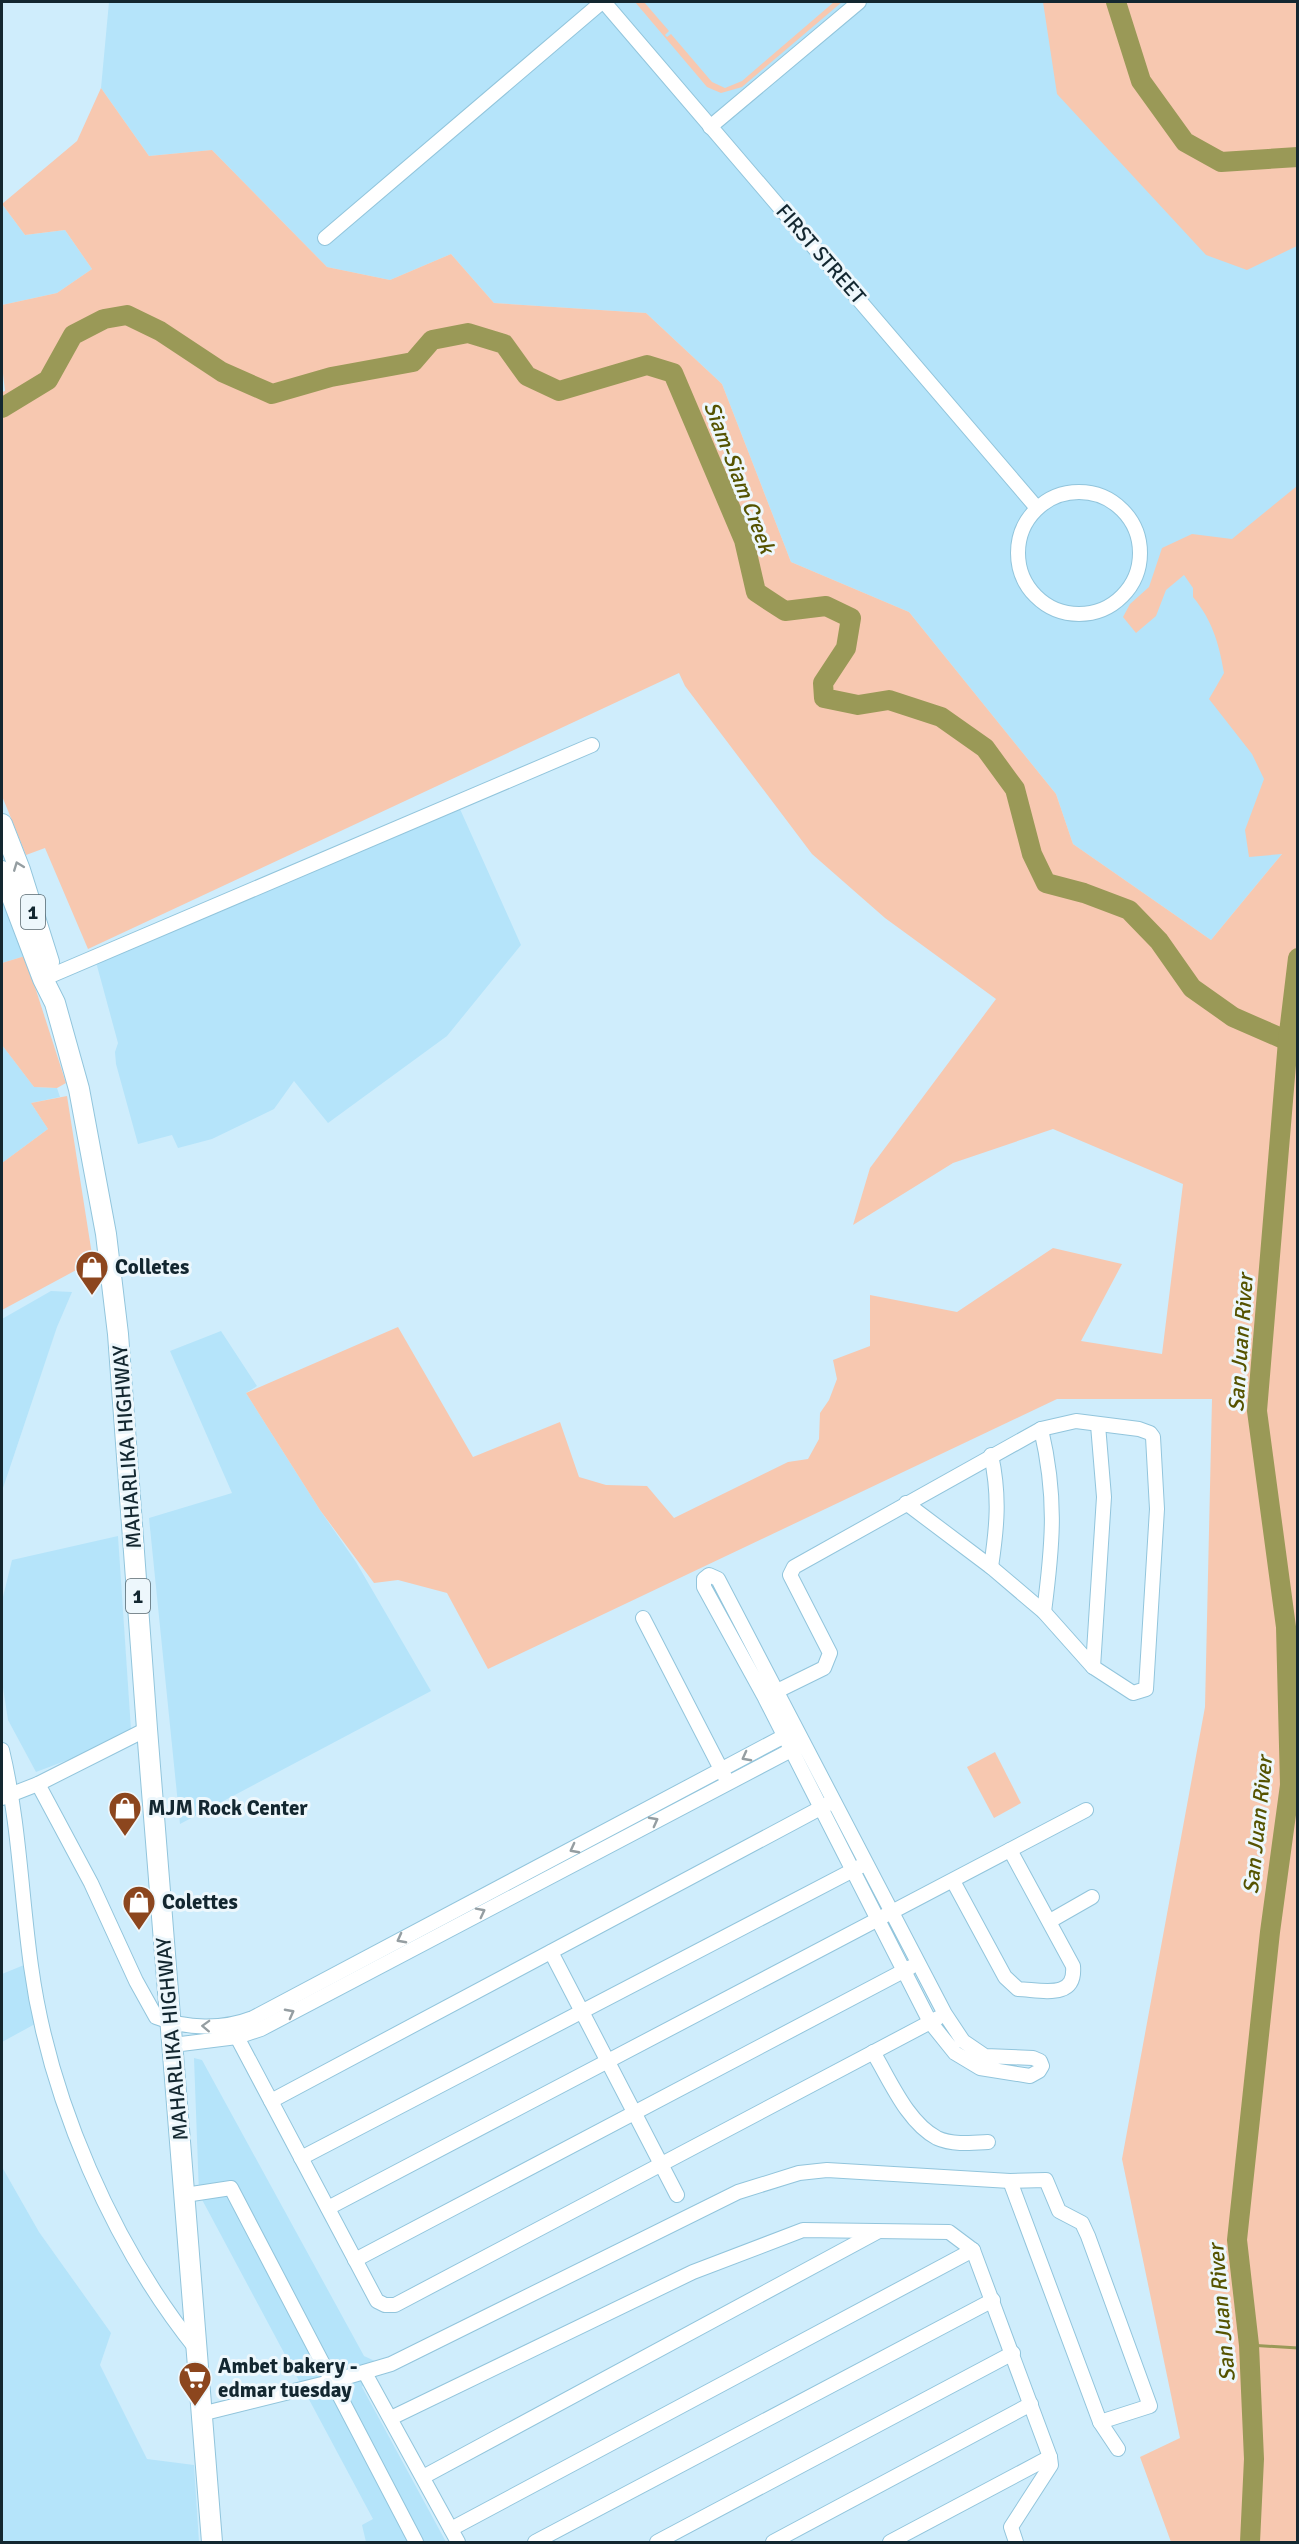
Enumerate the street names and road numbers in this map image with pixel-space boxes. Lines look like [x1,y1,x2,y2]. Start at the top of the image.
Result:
street label: FIRST STREET [771,199,872,310]
road number: 1 [21,895,45,929]
street label: MAHARLIKA HIGHWAY [107,1344,147,1550]
road number: 1 [126,1579,150,1613]
street label: MAHARLIKA HIGHWAY [150,1936,194,2142]

